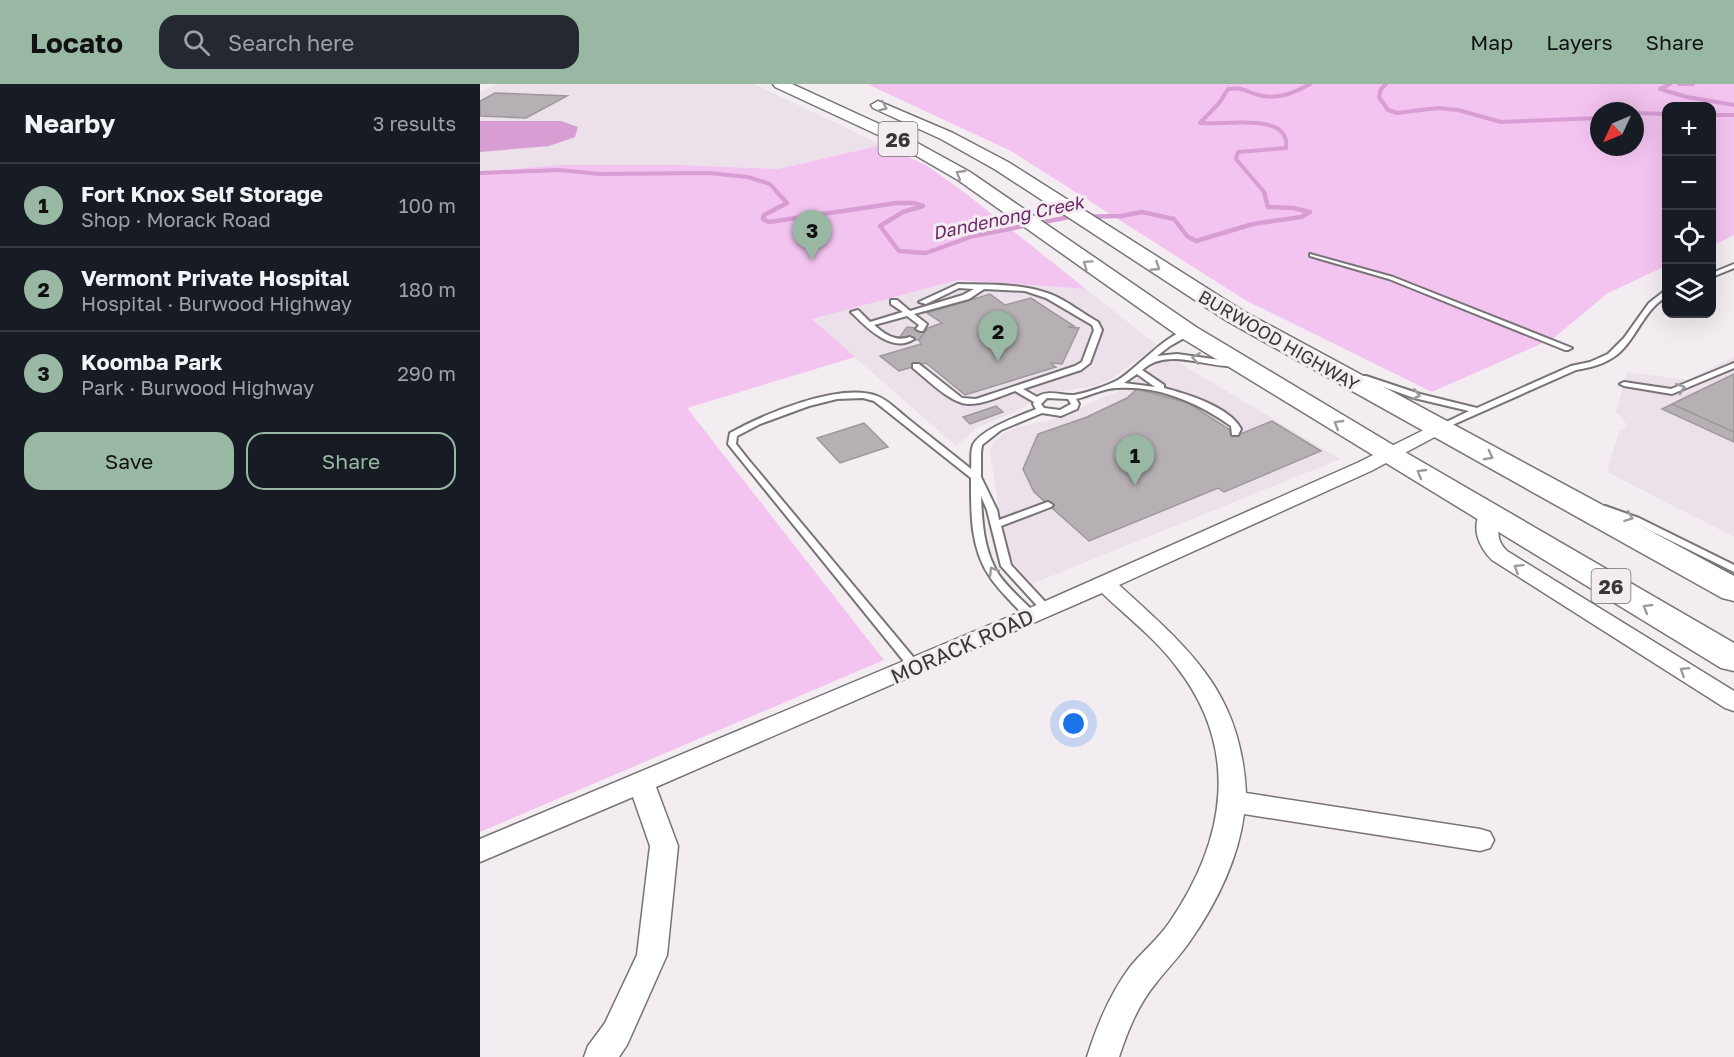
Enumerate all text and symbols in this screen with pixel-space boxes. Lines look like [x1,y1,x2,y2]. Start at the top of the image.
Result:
search box [159,15,579,69]
text: Locato [30,26,123,59]
icon: search [180,26,213,59]
text: Search here [228,29,354,56]
text: Map [1470,29,1513,55]
text: Layers [1546,29,1613,55]
text: Share [1646,29,1704,55]
one-way arrow [877,100,888,112]
north arrow [1590,102,1644,156]
map controls [1662,102,1716,318]
button: + [1662,102,1716,156]
text: Nearby [24,108,115,139]
text: 3 results [373,111,456,135]
road number: 26 [878,122,918,156]
button: − [1662,156,1716,210]
one-way arrow [956,169,966,181]
text: Fort Knox Self Storage [81,180,323,207]
water label: Dandenong Creek [930,190,1087,244]
text: 1 [38,193,49,217]
text: 100 m [399,193,456,217]
text: Shop · Morack Road [81,207,271,231]
pin: 3 [792,210,832,260]
button: locate [1662,210,1716,264]
one-way arrow [1083,260,1094,271]
one-way arrow [1149,260,1160,271]
text: Vermont Private Hospital [81,264,349,291]
button: layers [1662,264,1716,318]
text: 2 [37,277,50,301]
text: 180 m [399,277,456,301]
street label: BURWOOD HIGHWAY [1195,285,1364,395]
text: Hospital · Burwood Highway [81,291,352,315]
pin: 2 [978,312,1018,361]
text: Koomba Park [81,348,222,375]
one-way arrow [1191,353,1200,365]
text: 3 [37,361,50,385]
text: 290 m [397,361,456,385]
text: Park · Burwood Highway [81,375,314,399]
one-way arrow [1675,383,1686,396]
one-way arrow [1411,388,1421,401]
one-way arrow [1334,420,1344,431]
button: Save [24,432,234,490]
button: Share [246,432,456,490]
pin: 1 [1116,436,1154,485]
one-way arrow [1483,449,1494,460]
one-way arrow [1416,469,1427,481]
one-way arrow [1623,510,1634,523]
one-way arrow [1514,564,1524,576]
one-way arrow [989,567,1001,577]
road number: 26 [1592,569,1630,603]
street label: MORACK ROAD [886,603,1038,689]
one-way arrow [1643,603,1653,615]
one-way arrow [1680,667,1690,679]
your location [1059,709,1088,738]

